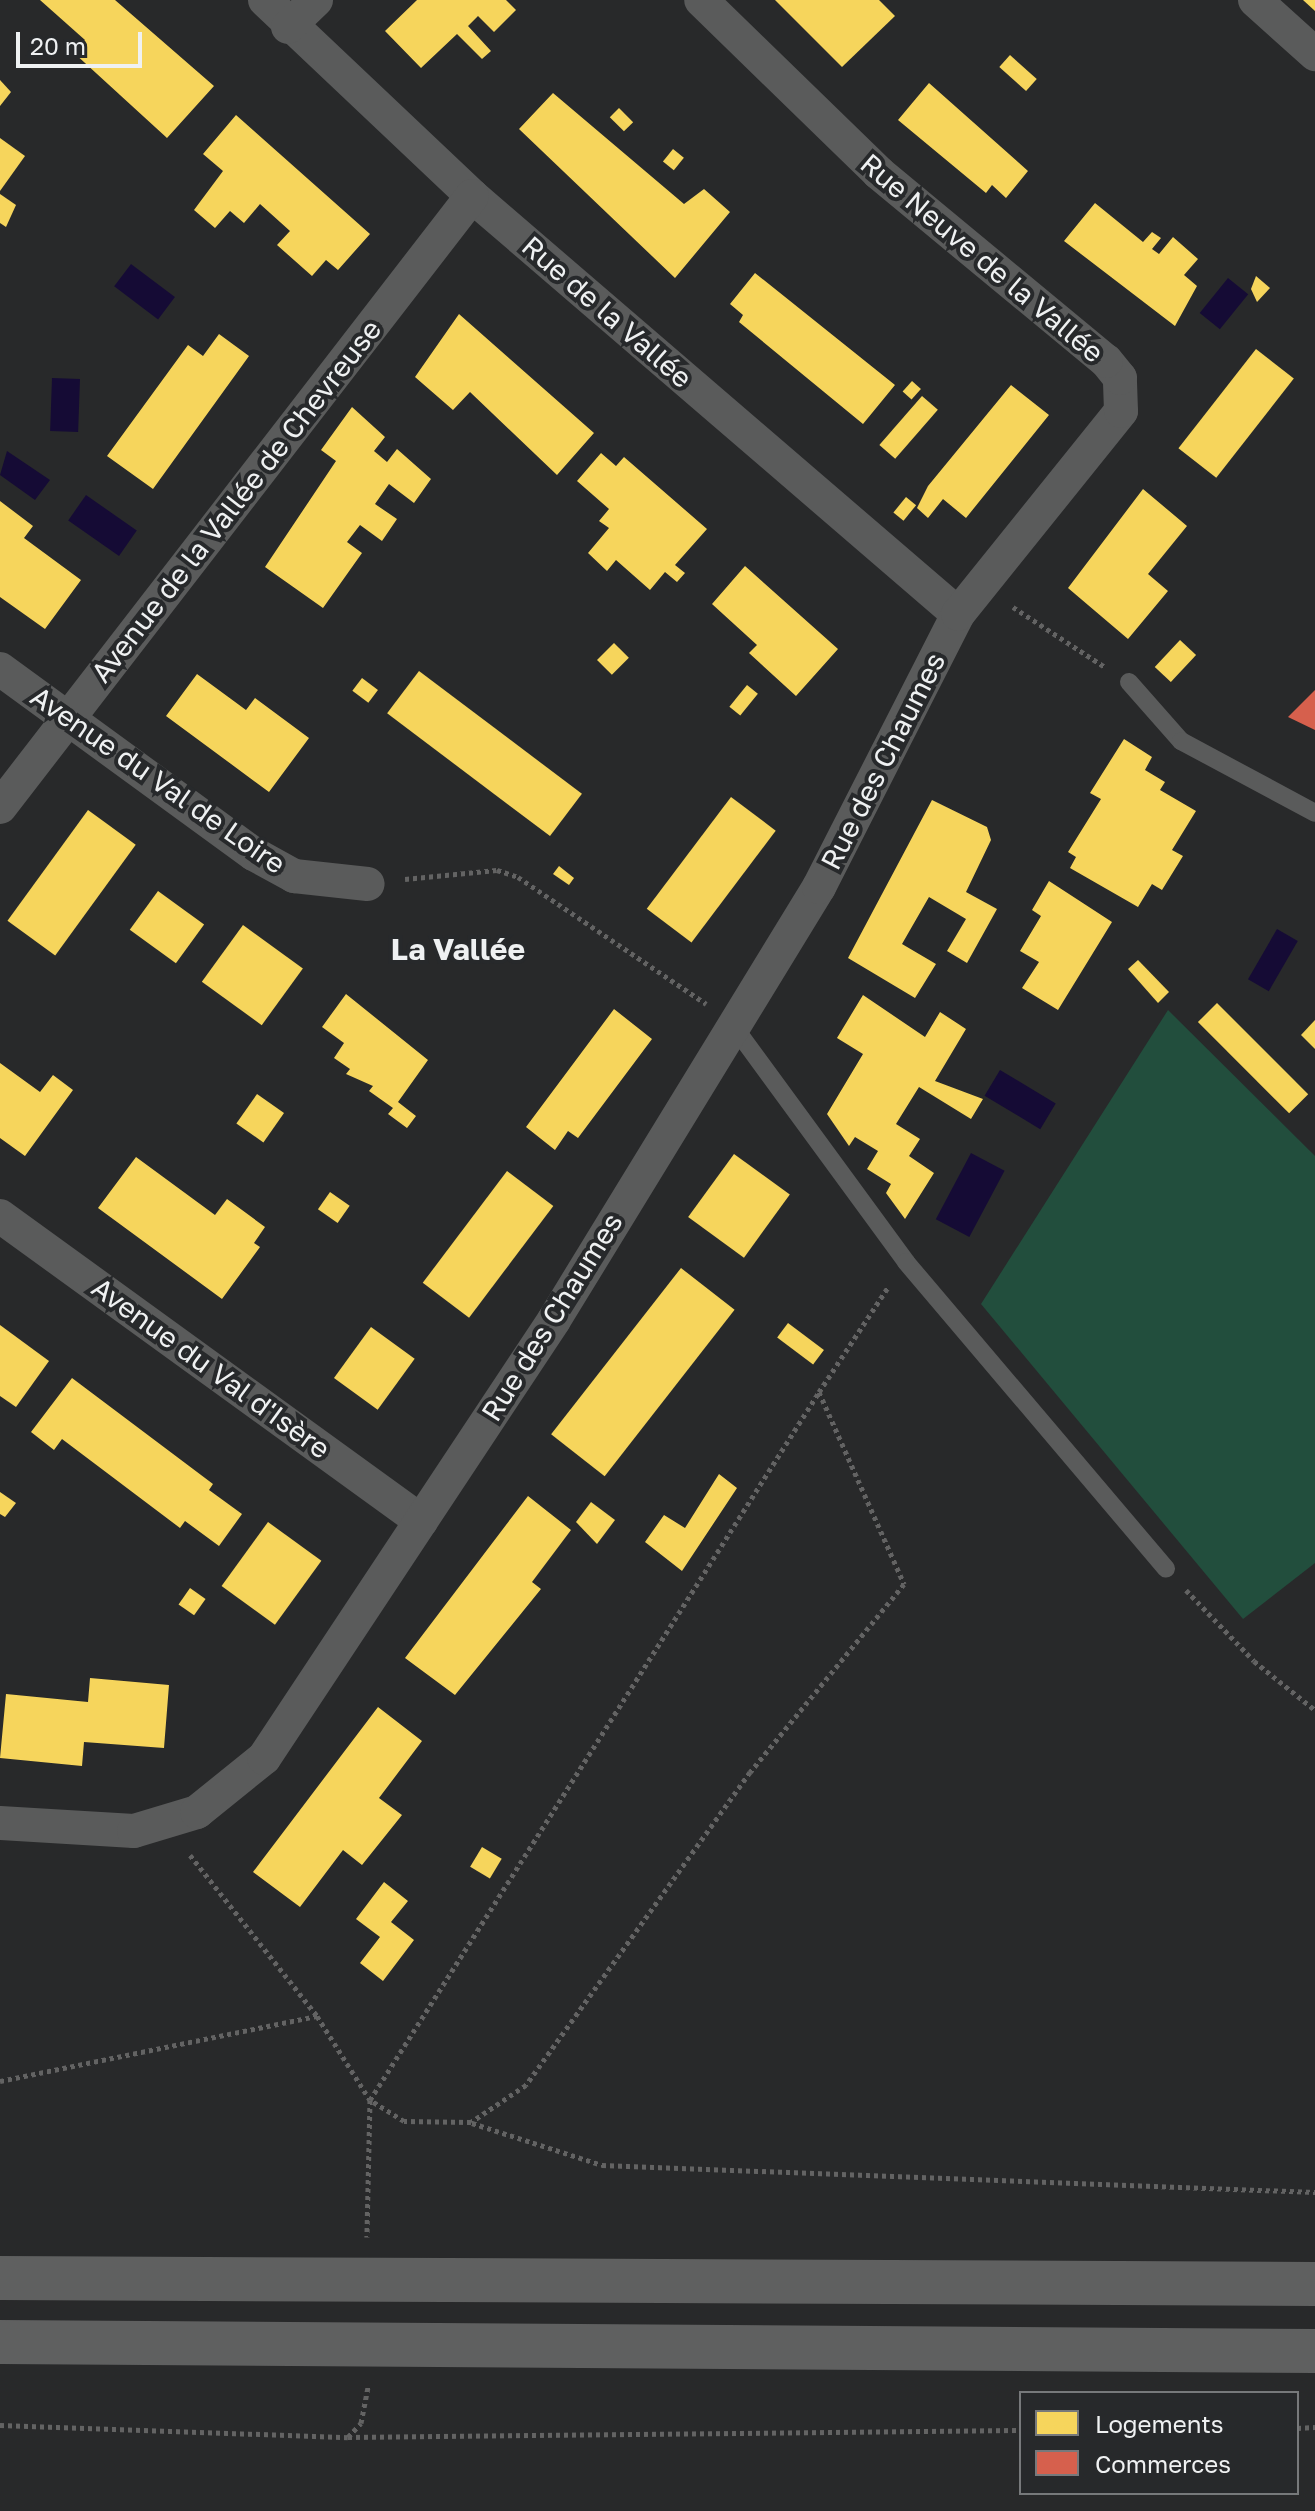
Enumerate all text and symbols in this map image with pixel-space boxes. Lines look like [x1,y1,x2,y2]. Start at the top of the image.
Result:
scale bar [20,16,146,66]
text: 20 m [30,31,86,60]
street label: Rue Neuve de la Vallée [854,147,1110,369]
street label: Rue de la Vallée [515,229,699,395]
street label: Avenue de la Vallée de Chevreuse [84,313,388,689]
street label: Rue des Chaumes [814,647,952,875]
street label: Avenue du Val de Loire [24,679,292,881]
district label: La Vallée [391,931,525,967]
street label: Rue des Chaumes [474,1207,630,1427]
street label: Avenue du Val d'Isère [85,1270,337,1466]
legend [1019,2391,1299,2495]
text: Logements [1095,2409,1224,2438]
text: Commerces [1095,2449,1231,2478]

